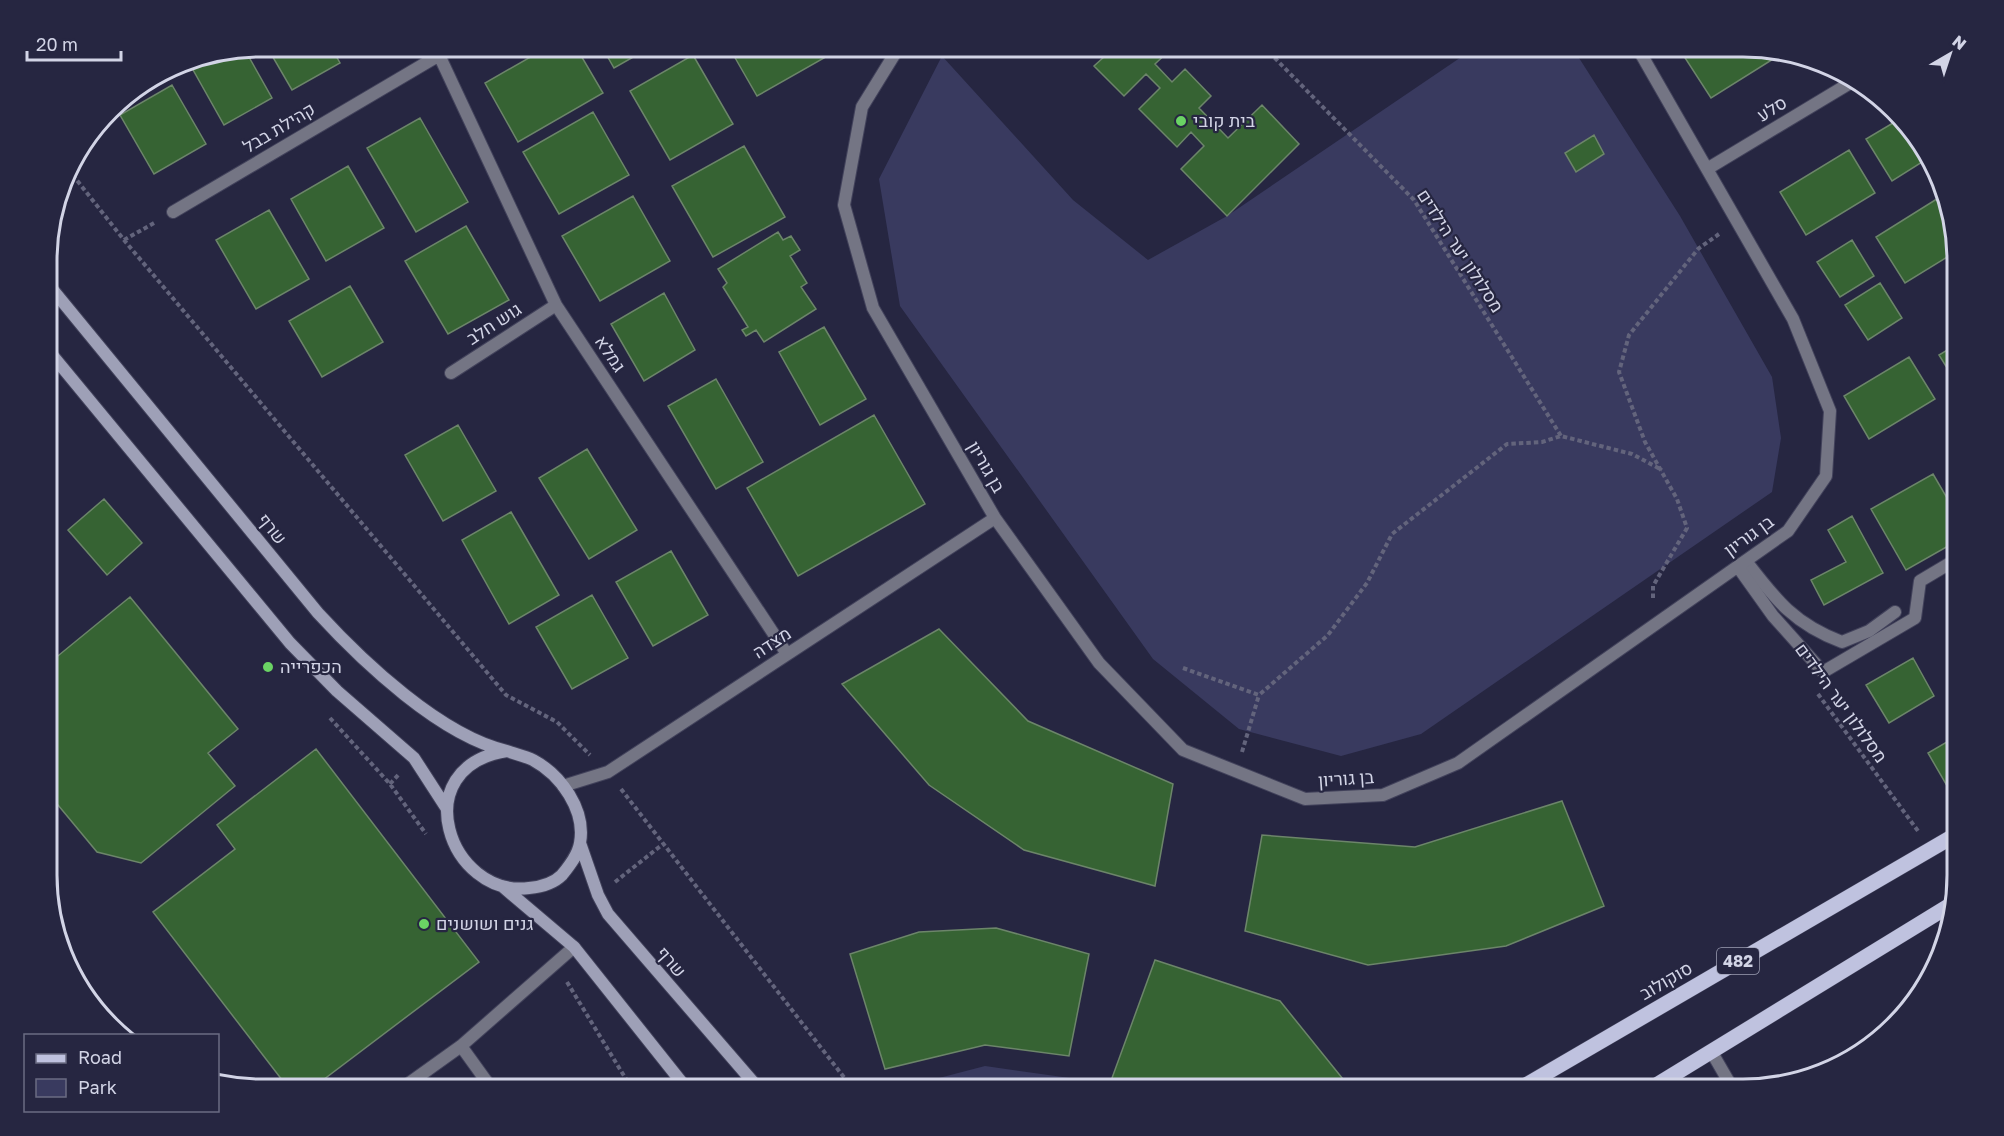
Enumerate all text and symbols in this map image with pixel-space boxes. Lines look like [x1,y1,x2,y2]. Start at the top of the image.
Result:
scale bar [27,24,122,62]
north arrow [1920,24,1980,84]
text: N [1948,31,1970,54]
text: 20 m [36,33,78,55]
street label: סלע [1752,91,1790,126]
street label: קהילת בבל [238,97,319,157]
place label: בית קובי [1193,109,1256,131]
marker: בית קובי [1174,114,1188,128]
street label: מסלולון יער הילדים [1413,185,1509,316]
street label: גוש חלב [462,297,525,349]
street label: גמלא [591,331,631,376]
street label: בן גוריון [963,437,1011,497]
street label: שרף [254,508,292,548]
street label: בן גוריון [1719,509,1778,561]
street label: מצדה [748,622,795,663]
street label: מסלולון יער הילדים [1791,638,1893,766]
place label: הכפרייה [280,655,342,677]
marker: הכפרייה [261,660,275,674]
street label: בן גוריון [1317,765,1375,791]
place label: גנים ושושנים [436,912,533,934]
marker: גנים ושושנים [417,917,431,931]
street label: שרף [652,941,691,981]
road number: 482 [1717,948,1759,974]
street label: סוקולוב [1635,956,1696,1004]
legend [24,1034,219,1112]
text: Road [78,1046,122,1068]
text: Park [78,1076,117,1098]

